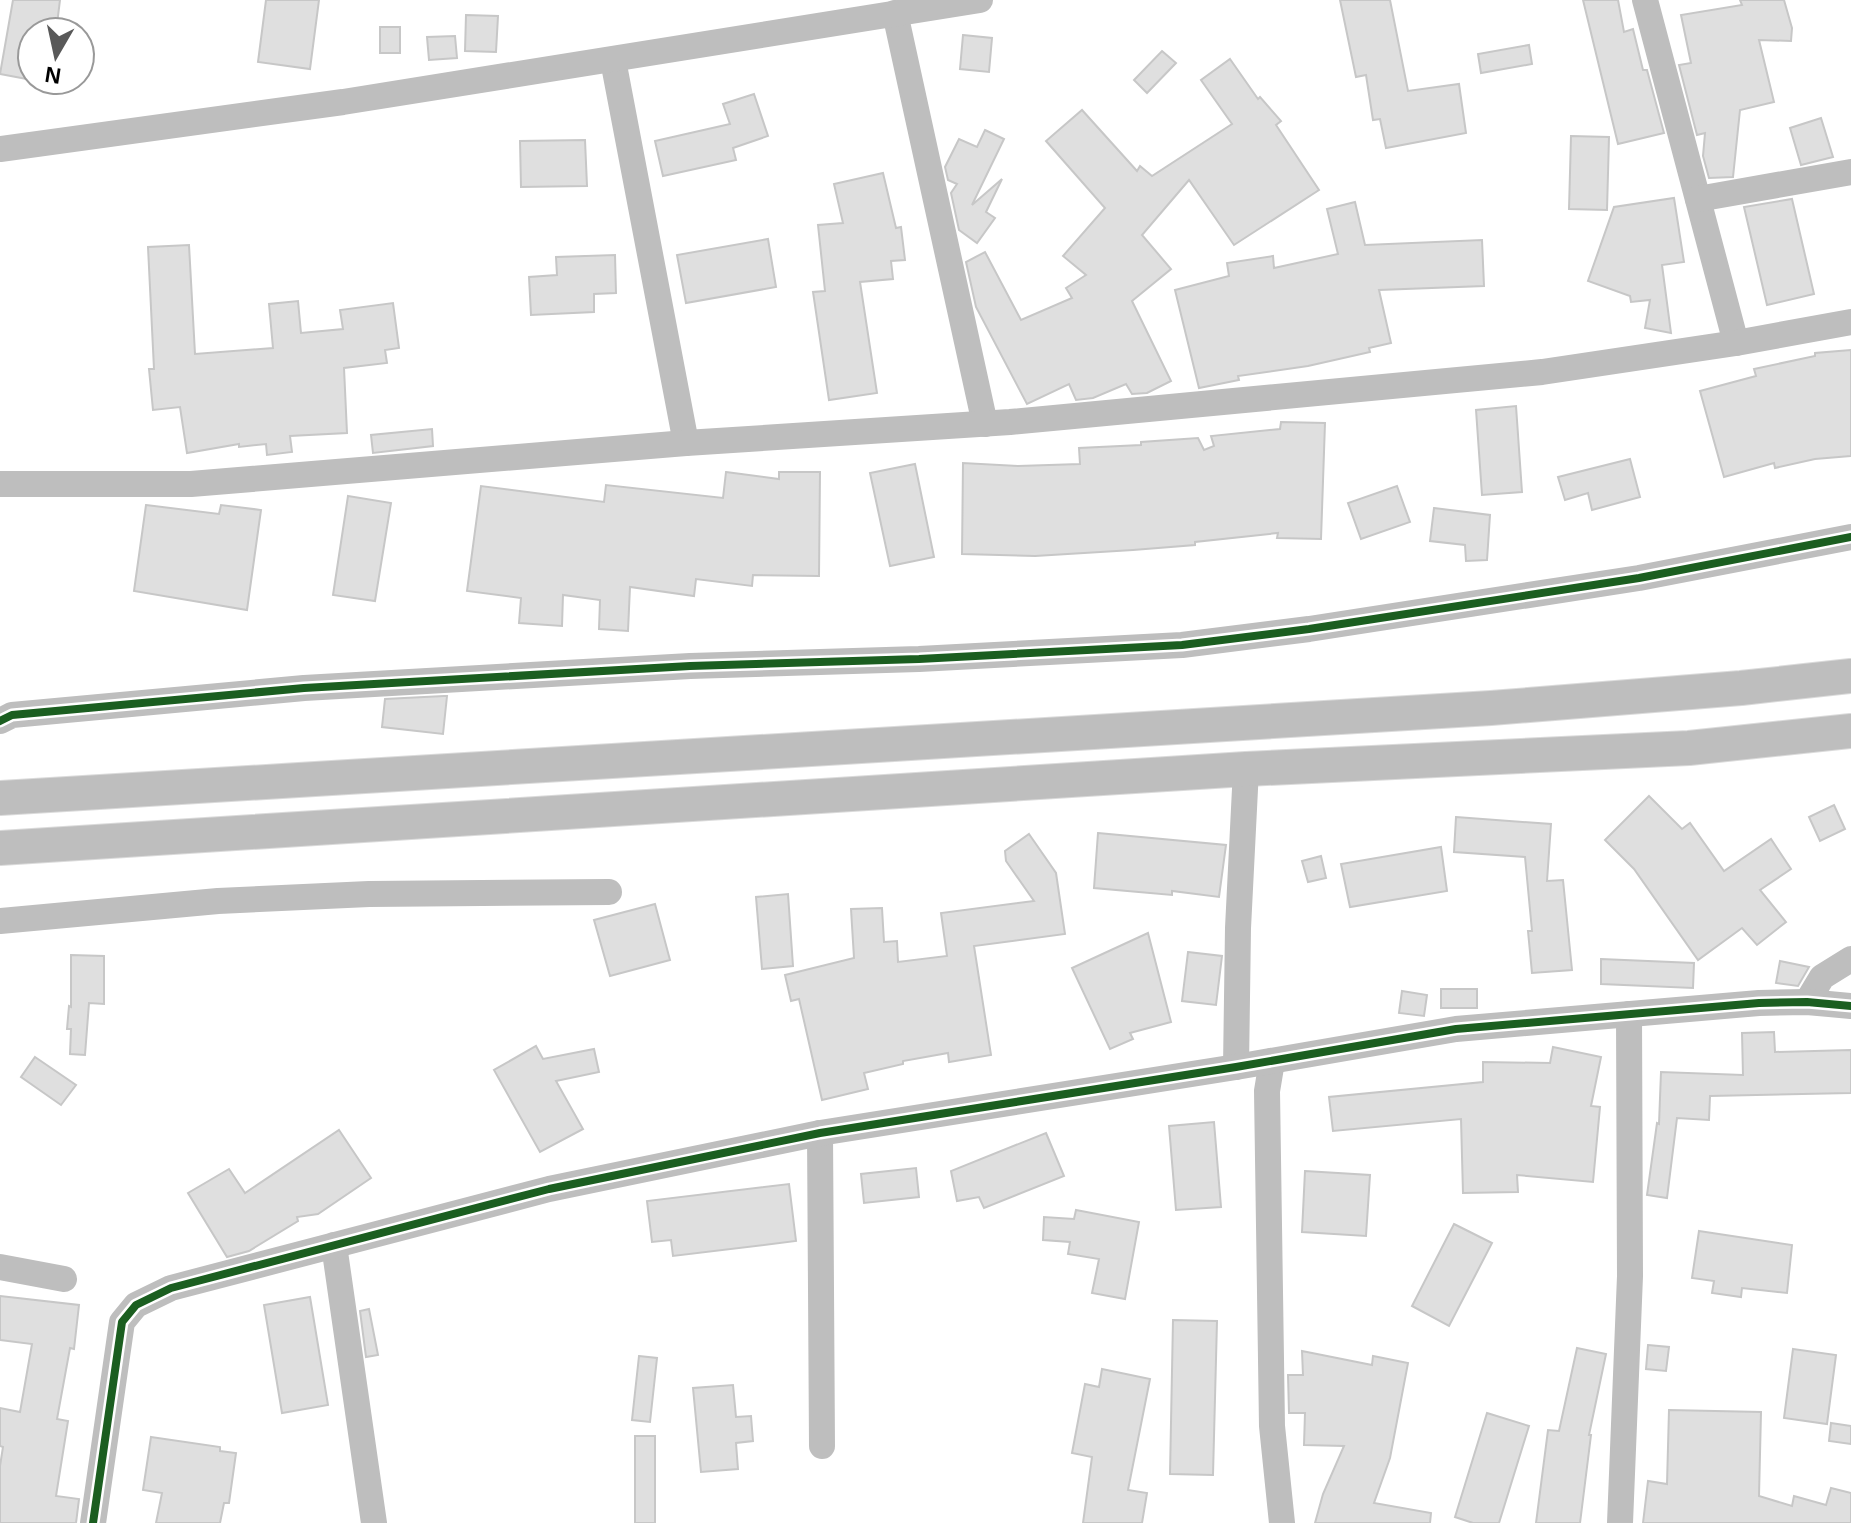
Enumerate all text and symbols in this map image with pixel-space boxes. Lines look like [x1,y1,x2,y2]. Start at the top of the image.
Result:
north arrow [16,16,96,96]
text: N [43,62,63,89]

